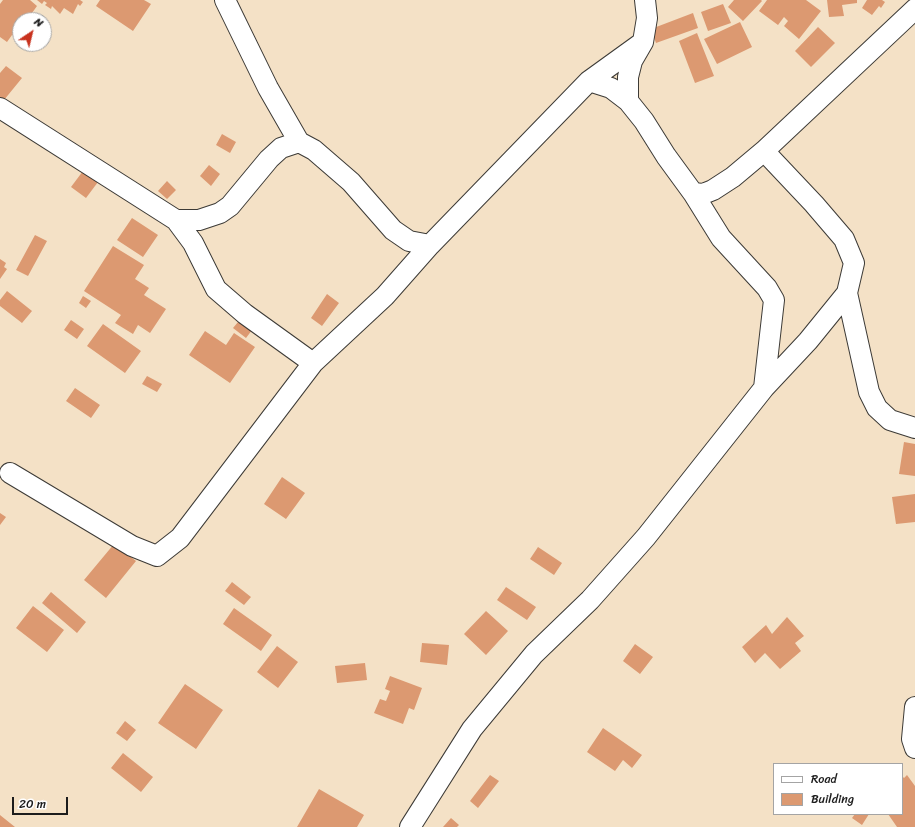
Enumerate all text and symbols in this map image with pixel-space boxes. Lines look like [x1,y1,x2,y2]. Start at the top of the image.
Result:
north arrow [12,12,52,52]
text: N [30,13,47,33]
legend [773,763,903,815]
text: Road [811,768,837,790]
text: Building [811,788,854,810]
scale bar [14,789,70,815]
text: 20 m [19,793,46,815]

